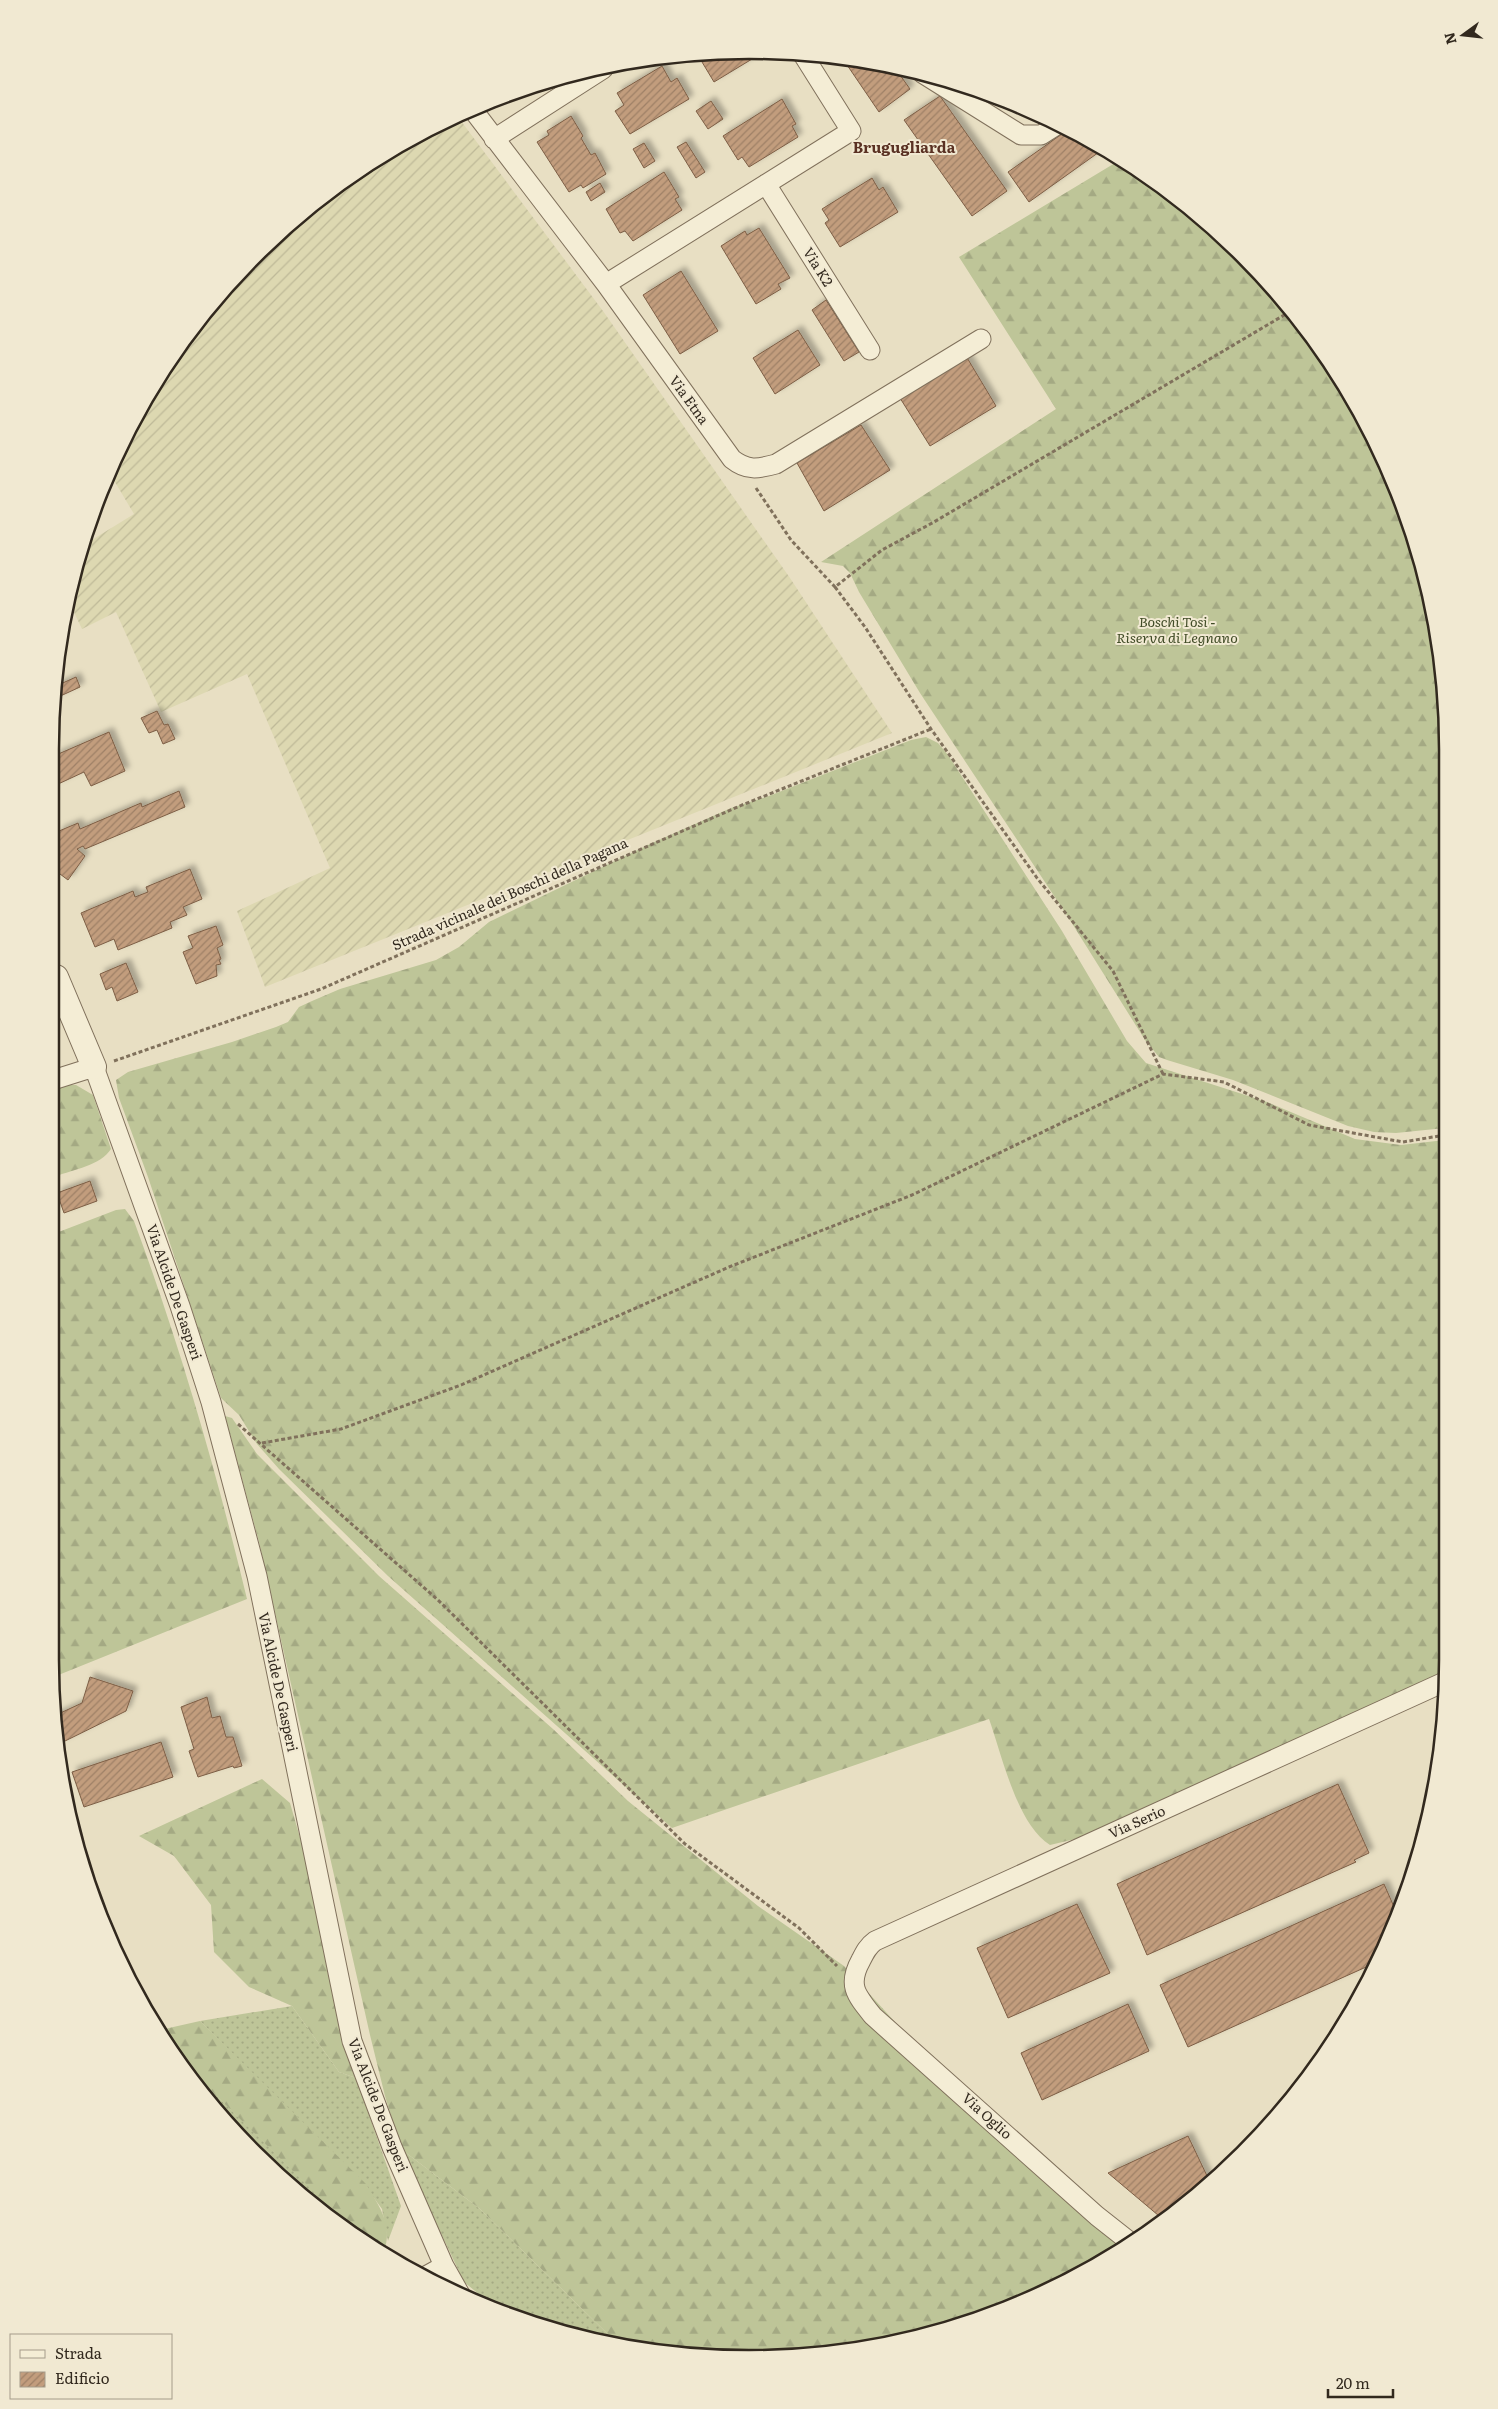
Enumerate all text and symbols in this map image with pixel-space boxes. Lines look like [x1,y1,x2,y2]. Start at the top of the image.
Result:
north arrow [1438,10,1488,60]
text: N [1438,30,1461,47]
district label: Brugugliarda [853,135,956,158]
street label: Via K2 [799,243,839,290]
street label: Via Etna [665,371,715,428]
park label: Boschi Tosi - Riserva di Legnano [1116,611,1238,647]
street label: Strada vicinale dei Boschi della Pagana [389,832,631,954]
street label: Via Alcide De Gasperi [142,1221,208,1362]
street label: Via Alcide De Gasperi [254,1610,304,1754]
street label: Via Serio [1105,1800,1168,1842]
street label: Via Alcide De Gasperi [344,2035,414,2175]
street label: Via Oglio [958,2087,1017,2143]
legend [10,2334,172,2399]
text: Strada [55,2341,103,2364]
text: Edificio [55,2366,110,2389]
scale bar [1328,2366,1393,2398]
text: 20 m [1336,2371,1370,2394]

